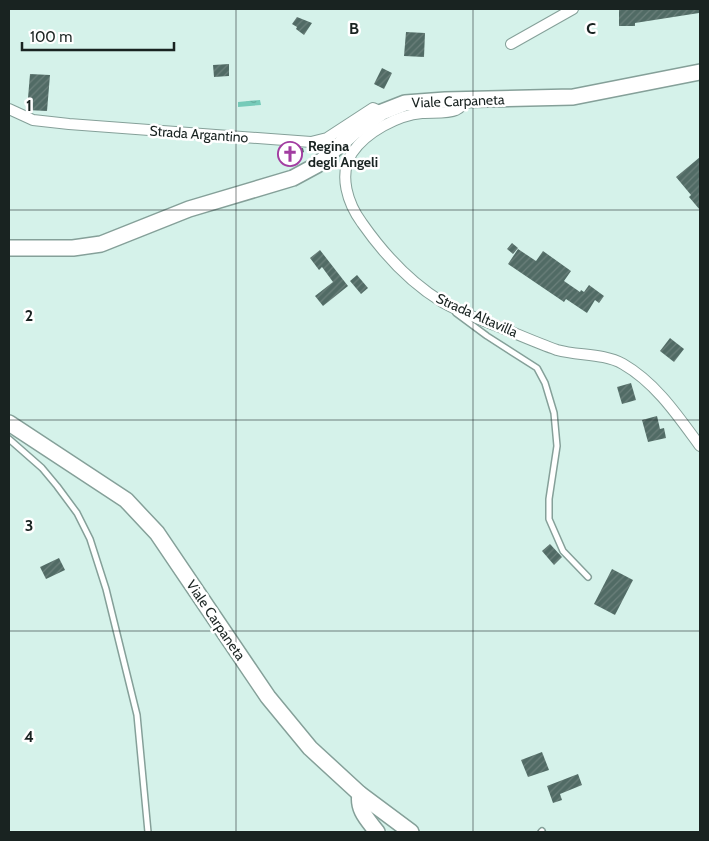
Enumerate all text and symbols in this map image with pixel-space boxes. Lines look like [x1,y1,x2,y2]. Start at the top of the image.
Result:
text: B [349,19,359,38]
text: C [586,19,596,38]
scale bar [22,20,175,52]
text: 100 m [30,28,72,46]
street label: Viale Carpaneta [411,90,505,112]
text: 1 [26,96,32,115]
street label: Strada Argantino [149,122,249,146]
place label: Regina degli Angeli [308,137,378,171]
church icon: Regina degli Angeli [277,141,303,167]
street label: Strada Altavilla [433,289,521,341]
text: 2 [25,306,33,325]
text: 3 [25,516,33,535]
street label: Viale Carpaneta [183,576,250,664]
text: 4 [24,727,34,746]

